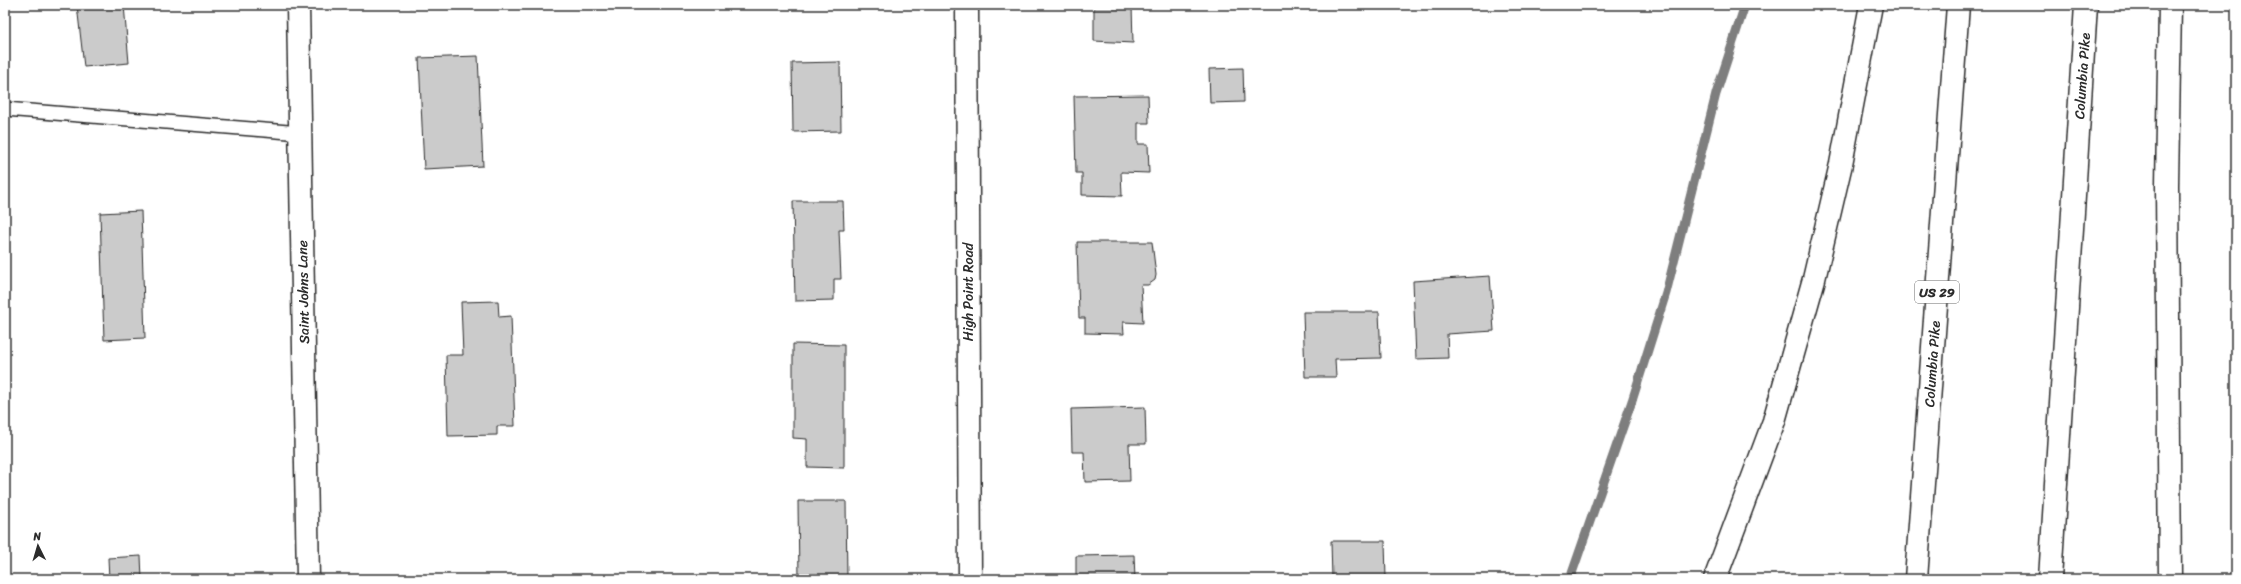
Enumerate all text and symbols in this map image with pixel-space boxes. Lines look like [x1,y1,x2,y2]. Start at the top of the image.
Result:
street label: Columbia Pike [2067,32,2098,120]
street label: Saint Johns Lane [290,240,317,344]
street label: High Point Road [956,241,981,341]
road number: US 29 [1915,281,1959,303]
street label: Columbia Pike [1917,320,1948,408]
north arrow [18,526,58,566]
text: N [32,527,42,546]

